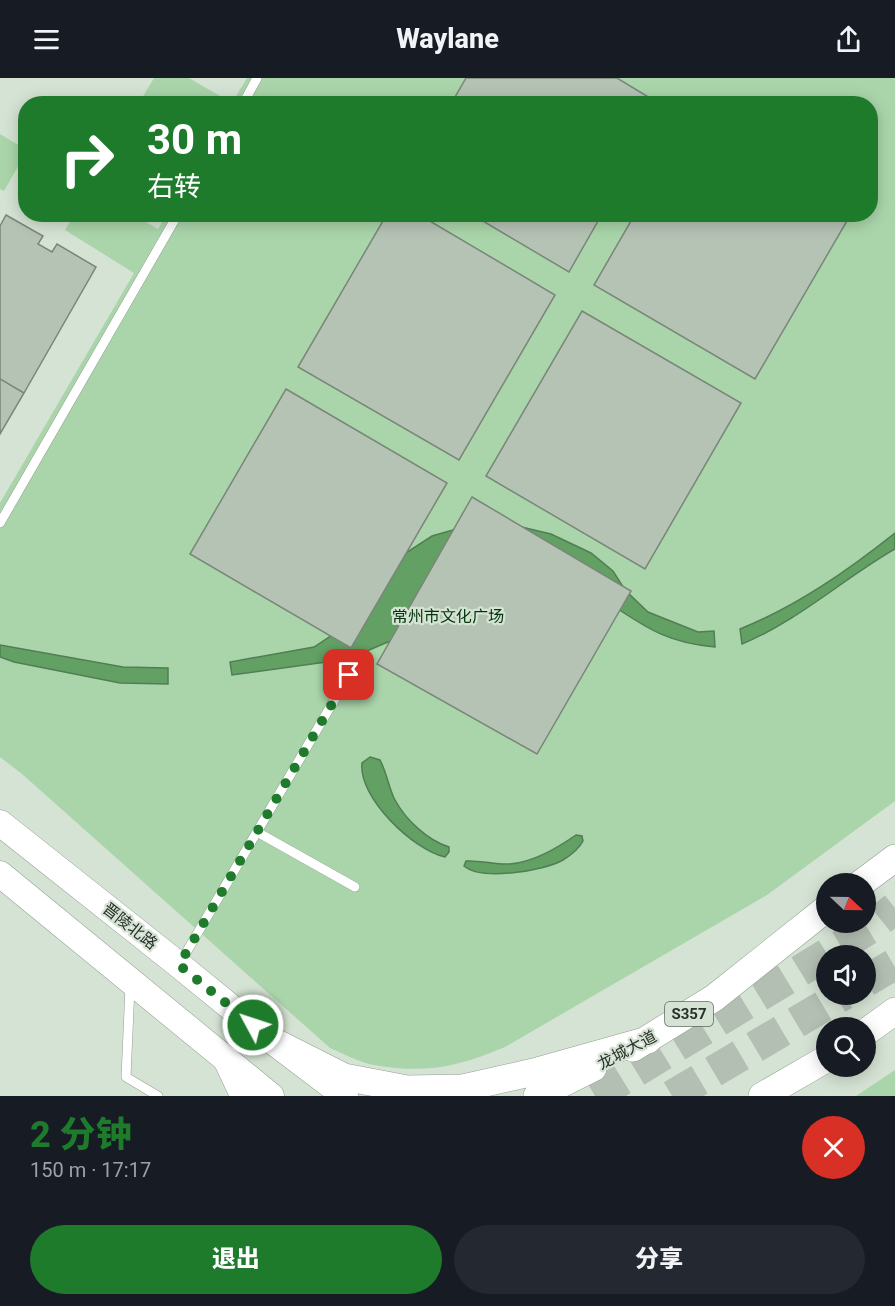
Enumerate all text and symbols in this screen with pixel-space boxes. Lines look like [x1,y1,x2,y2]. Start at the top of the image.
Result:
icon: menu [30,23,63,56]
text: Waylane [396,23,499,55]
icon: share [832,23,865,56]
text: 30 m [147,115,242,164]
icon: right [48,120,126,198]
text: 右转 [147,171,201,203]
park label: 常州市文化广场 [392,607,504,626]
pin [323,649,374,700]
icon: arrive [332,658,365,691]
north arrow [816,873,876,933]
map controls [816,873,876,1077]
street label: 晋陵北路 [99,899,161,953]
button: sound [816,945,876,1005]
position arrow [221,993,285,1057]
road number: S357 [665,1002,713,1026]
button: search [816,1017,876,1077]
street label: 龙城大道 [594,1027,660,1073]
text: 2 分钟 [30,1114,132,1156]
button: close [802,1116,865,1179]
text: 150 m · 17:17 [30,1158,151,1182]
button: 退出 [30,1225,442,1294]
button: 分享 [454,1225,865,1294]

